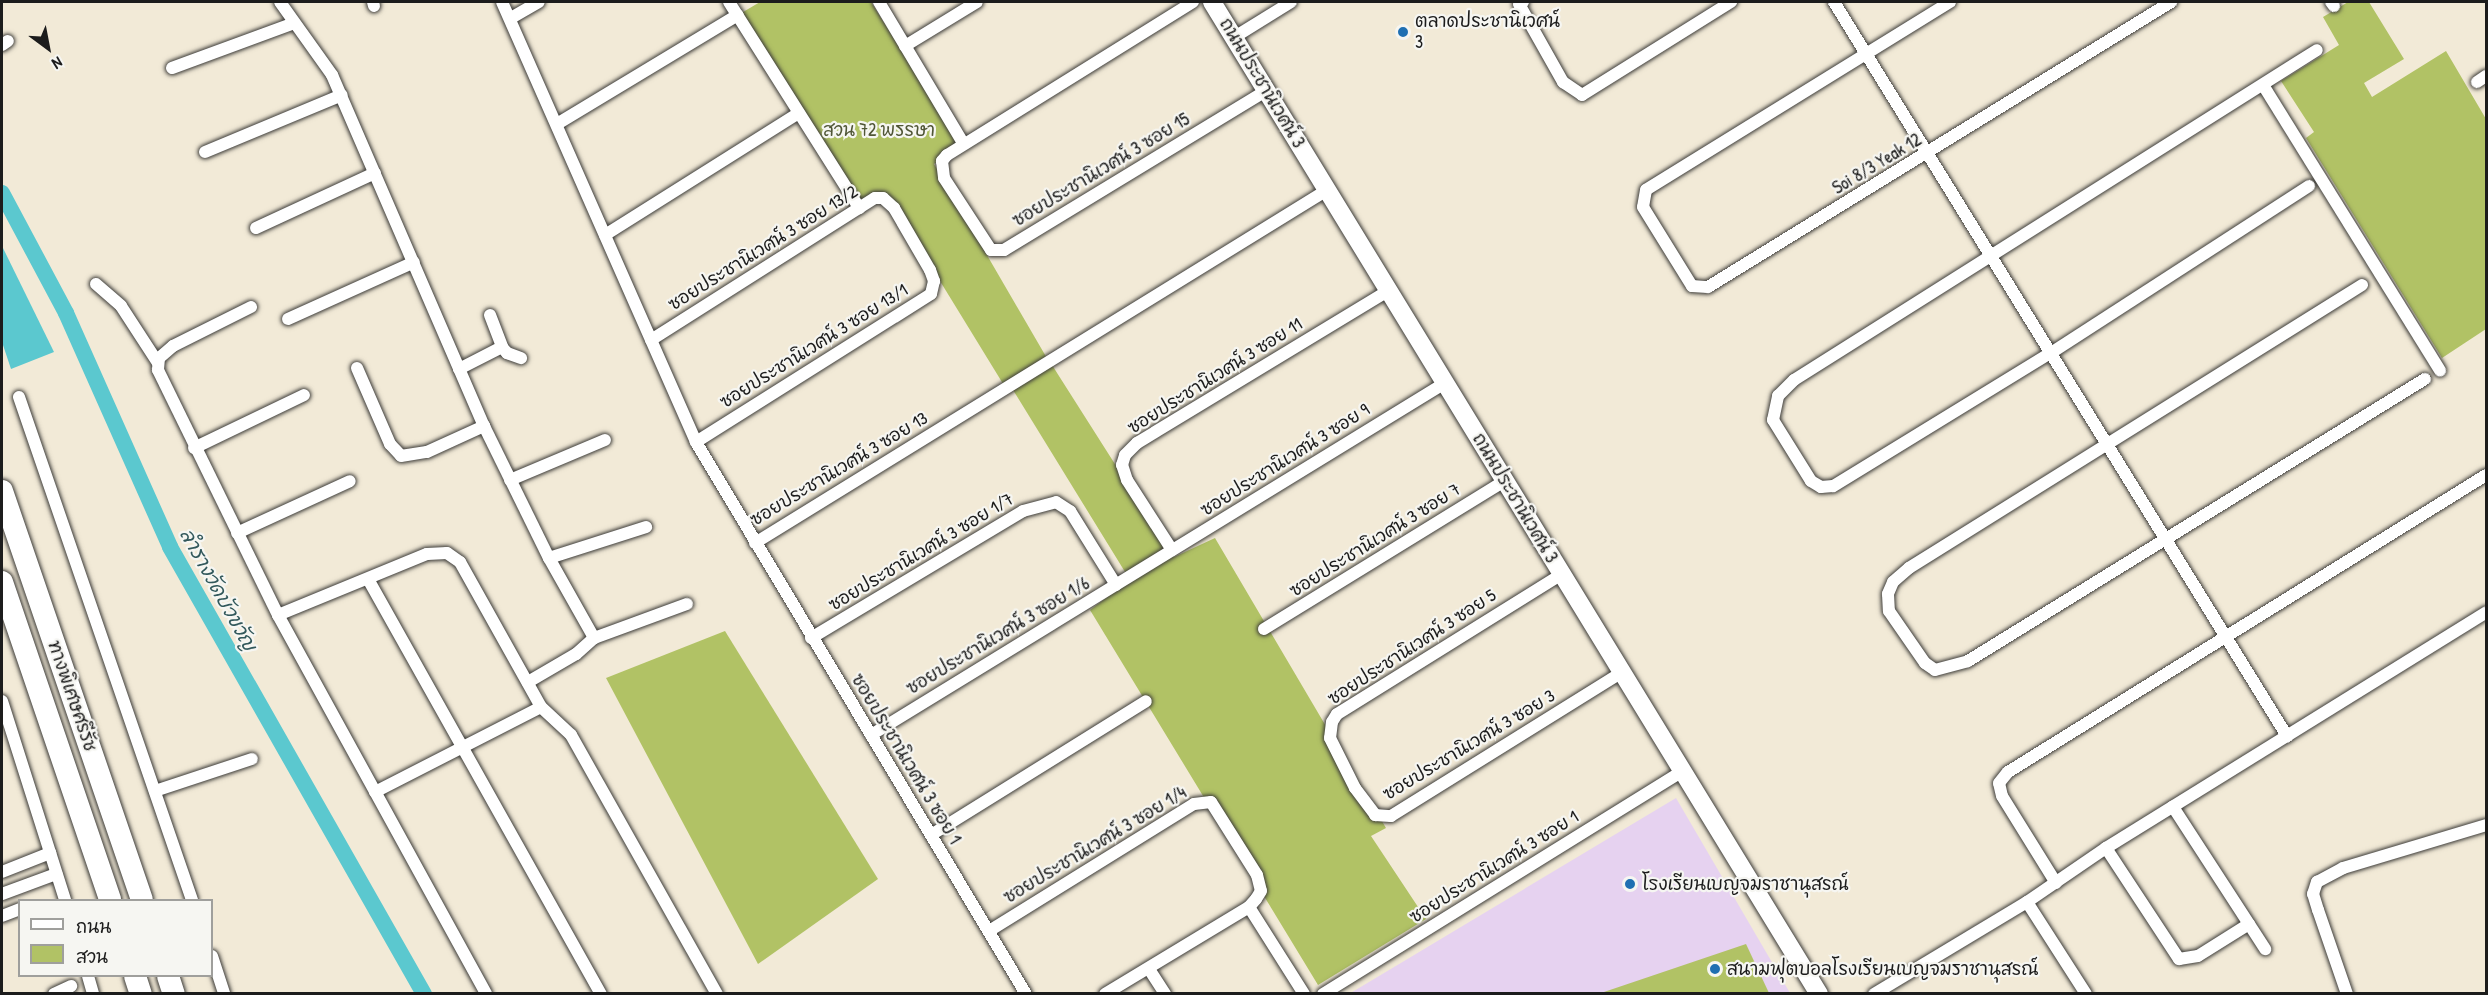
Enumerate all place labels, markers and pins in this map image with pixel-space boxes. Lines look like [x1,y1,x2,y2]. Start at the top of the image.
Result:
place label: ตลาดประชานิเวศน์ 3 [1415,11,1560,54]
marker: ตลาดประชานิเวศน์ 3 [1396,25,1410,39]
place label: โรงเรียนเบญจมราชานุสรณ์ [1642,873,1849,895]
marker: โรงเรียนเบญจมราชานุสรณ์ [1623,877,1637,891]
place label: สนามฟุตบอลโรงเรียนเบญจมราชานุสรณ์ [1727,958,2038,980]
marker: สนามฟุตบอลโรงเรียนเบญจมราชานุสรณ์ [1708,962,1722,976]

